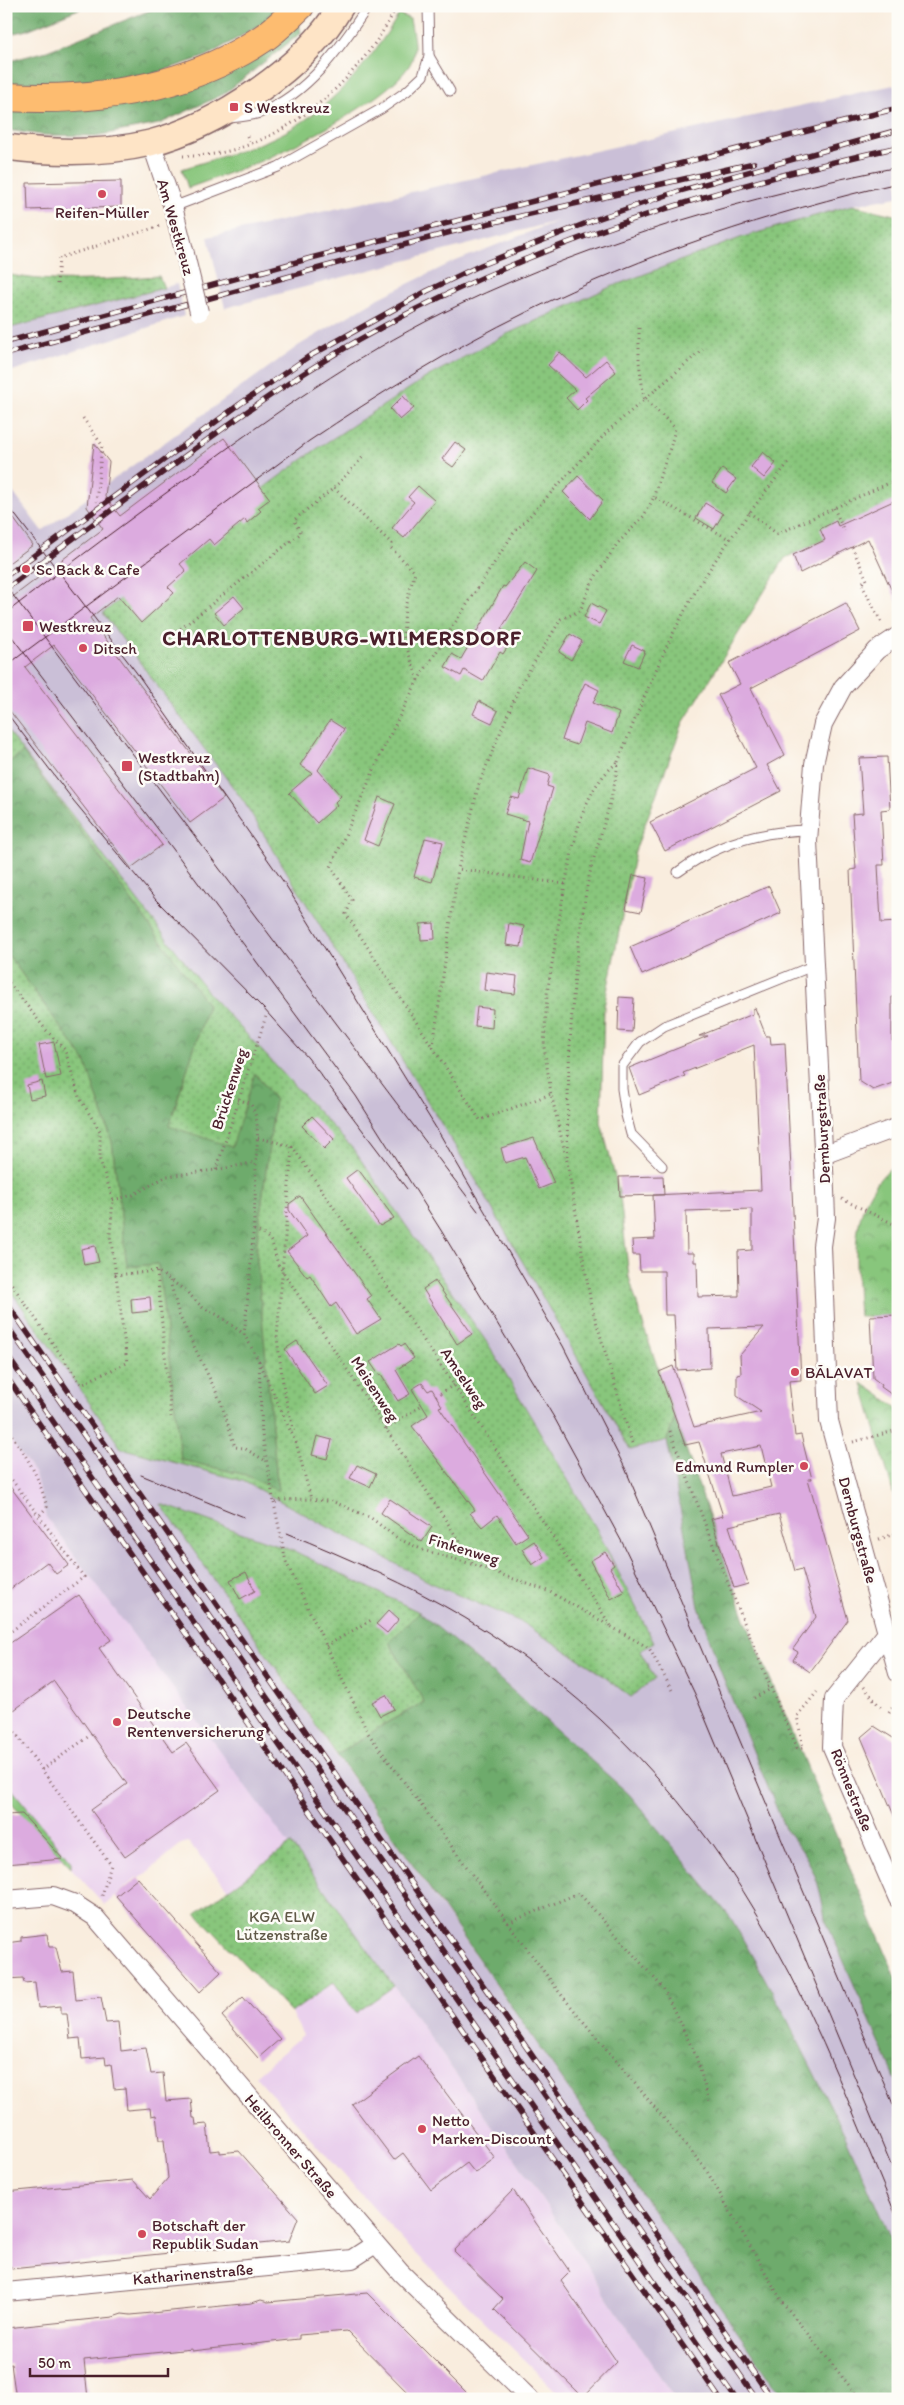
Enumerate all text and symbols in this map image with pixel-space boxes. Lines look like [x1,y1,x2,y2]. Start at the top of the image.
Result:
place label: S Westkreuz [244,98,330,117]
marker: S Westkreuz [228,101,240,113]
street label: Am Westkreuz [153,177,199,278]
marker: Reifen-Müller [96,188,108,200]
place label: Reifen-Müller [55,203,149,222]
place label: Sc Back & Cafe [36,560,140,579]
marker: Sc Back & Cafe [20,563,32,575]
place label: Westkreuz [39,617,112,636]
marker: Westkreuz [21,619,35,633]
district label: CHARLOTTENBURG-WILMERSDORF [162,625,522,650]
place label: Ditsch [93,639,137,658]
marker: Ditsch [77,642,89,654]
place label: Westkreuz (Stadtbahn) [138,748,220,785]
marker: Westkreuz (Stadtbahn) [120,759,134,773]
street label: Brückenweg [207,1045,251,1132]
street label: Dernburgstraße [810,1074,834,1184]
street label: Amselweg [437,1344,492,1413]
street label: Meisenweg [347,1353,404,1426]
place label: BĀLAVAT [805,1363,873,1382]
marker: BĀLAVAT [789,1366,801,1378]
place label: Edmund Rumpler [675,1457,794,1476]
marker: Edmund Rumpler [798,1460,810,1472]
street label: Dernburgstraße [835,1475,881,1585]
street label: Finkenweg [426,1529,502,1569]
place label: Deutsche Rentenversicherung [127,1704,265,1741]
marker: Deutsche Rentenversicherung [111,1716,123,1728]
street label: Rönnestraße [827,1746,877,1834]
park label: KGA ELW Lützenstraße [236,1907,328,1944]
street label: Heilbronner Straße [241,2090,342,2202]
place label: Netto Marken-Discount [432,2111,552,2148]
marker: Netto Marken-Discount [416,2123,428,2135]
place label: Botschaft der Republik Sudan [152,2216,259,2253]
marker: Botschaft der Republik Sudan [136,2228,148,2240]
street label: Katharinenstraße [132,2259,254,2289]
scale bar [30,2345,168,2377]
text: 50 m [38,2354,71,2372]

